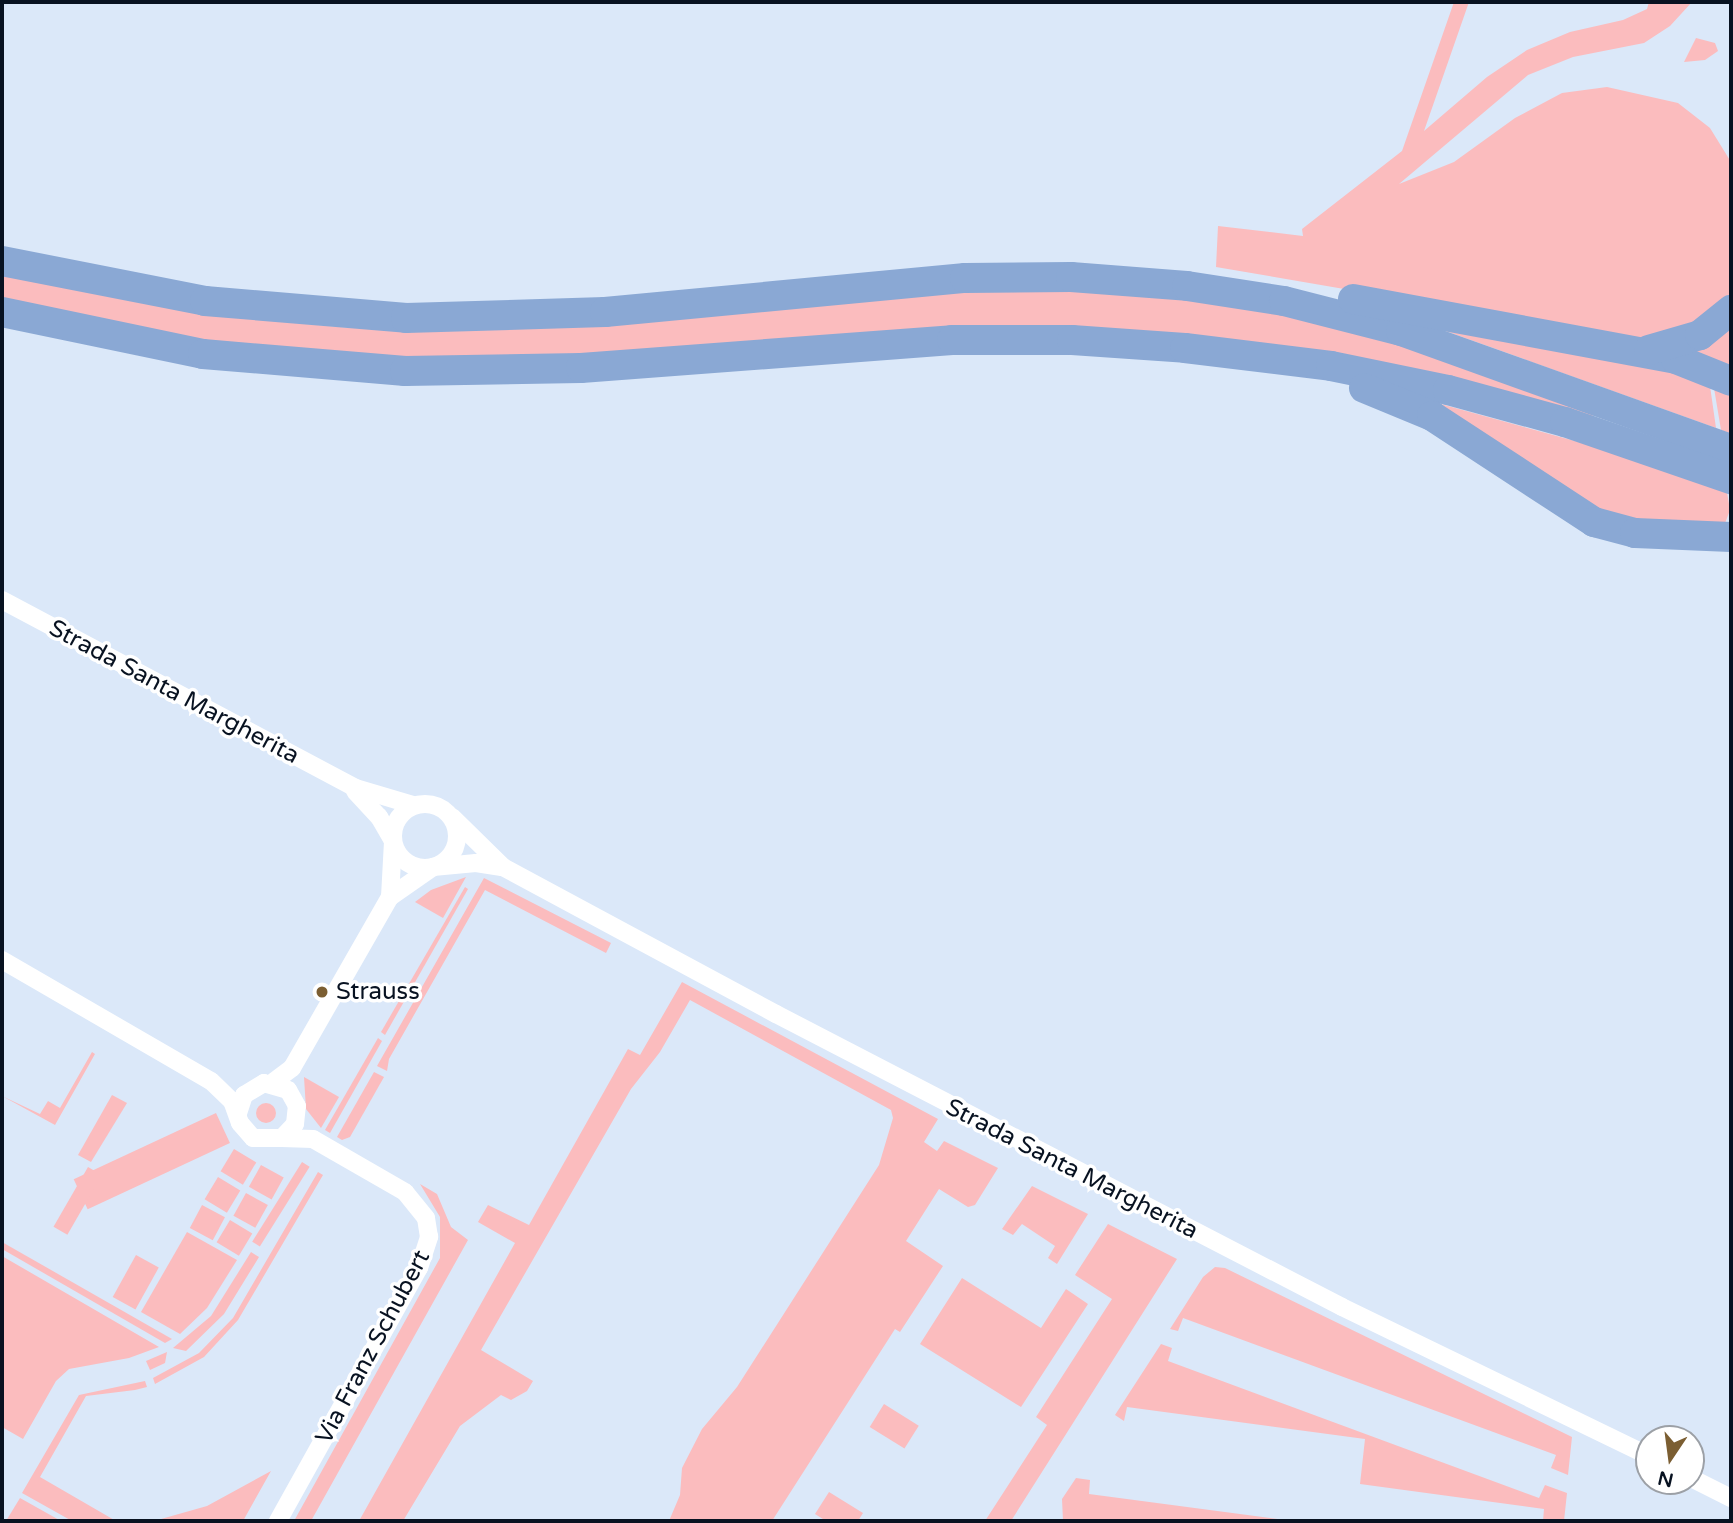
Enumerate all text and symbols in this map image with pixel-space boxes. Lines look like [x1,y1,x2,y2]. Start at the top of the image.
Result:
street label: Strada Santa Margherita [44,614,304,770]
place label: Strauss [336,978,420,1006]
marker: Strauss [314,984,330,1000]
street label: Strada Santa Margherita [941,1093,1203,1245]
street label: Via Franz Schubert [310,1245,436,1449]
north arrow [1635,1425,1705,1495]
text: N [1656,1466,1676,1491]

